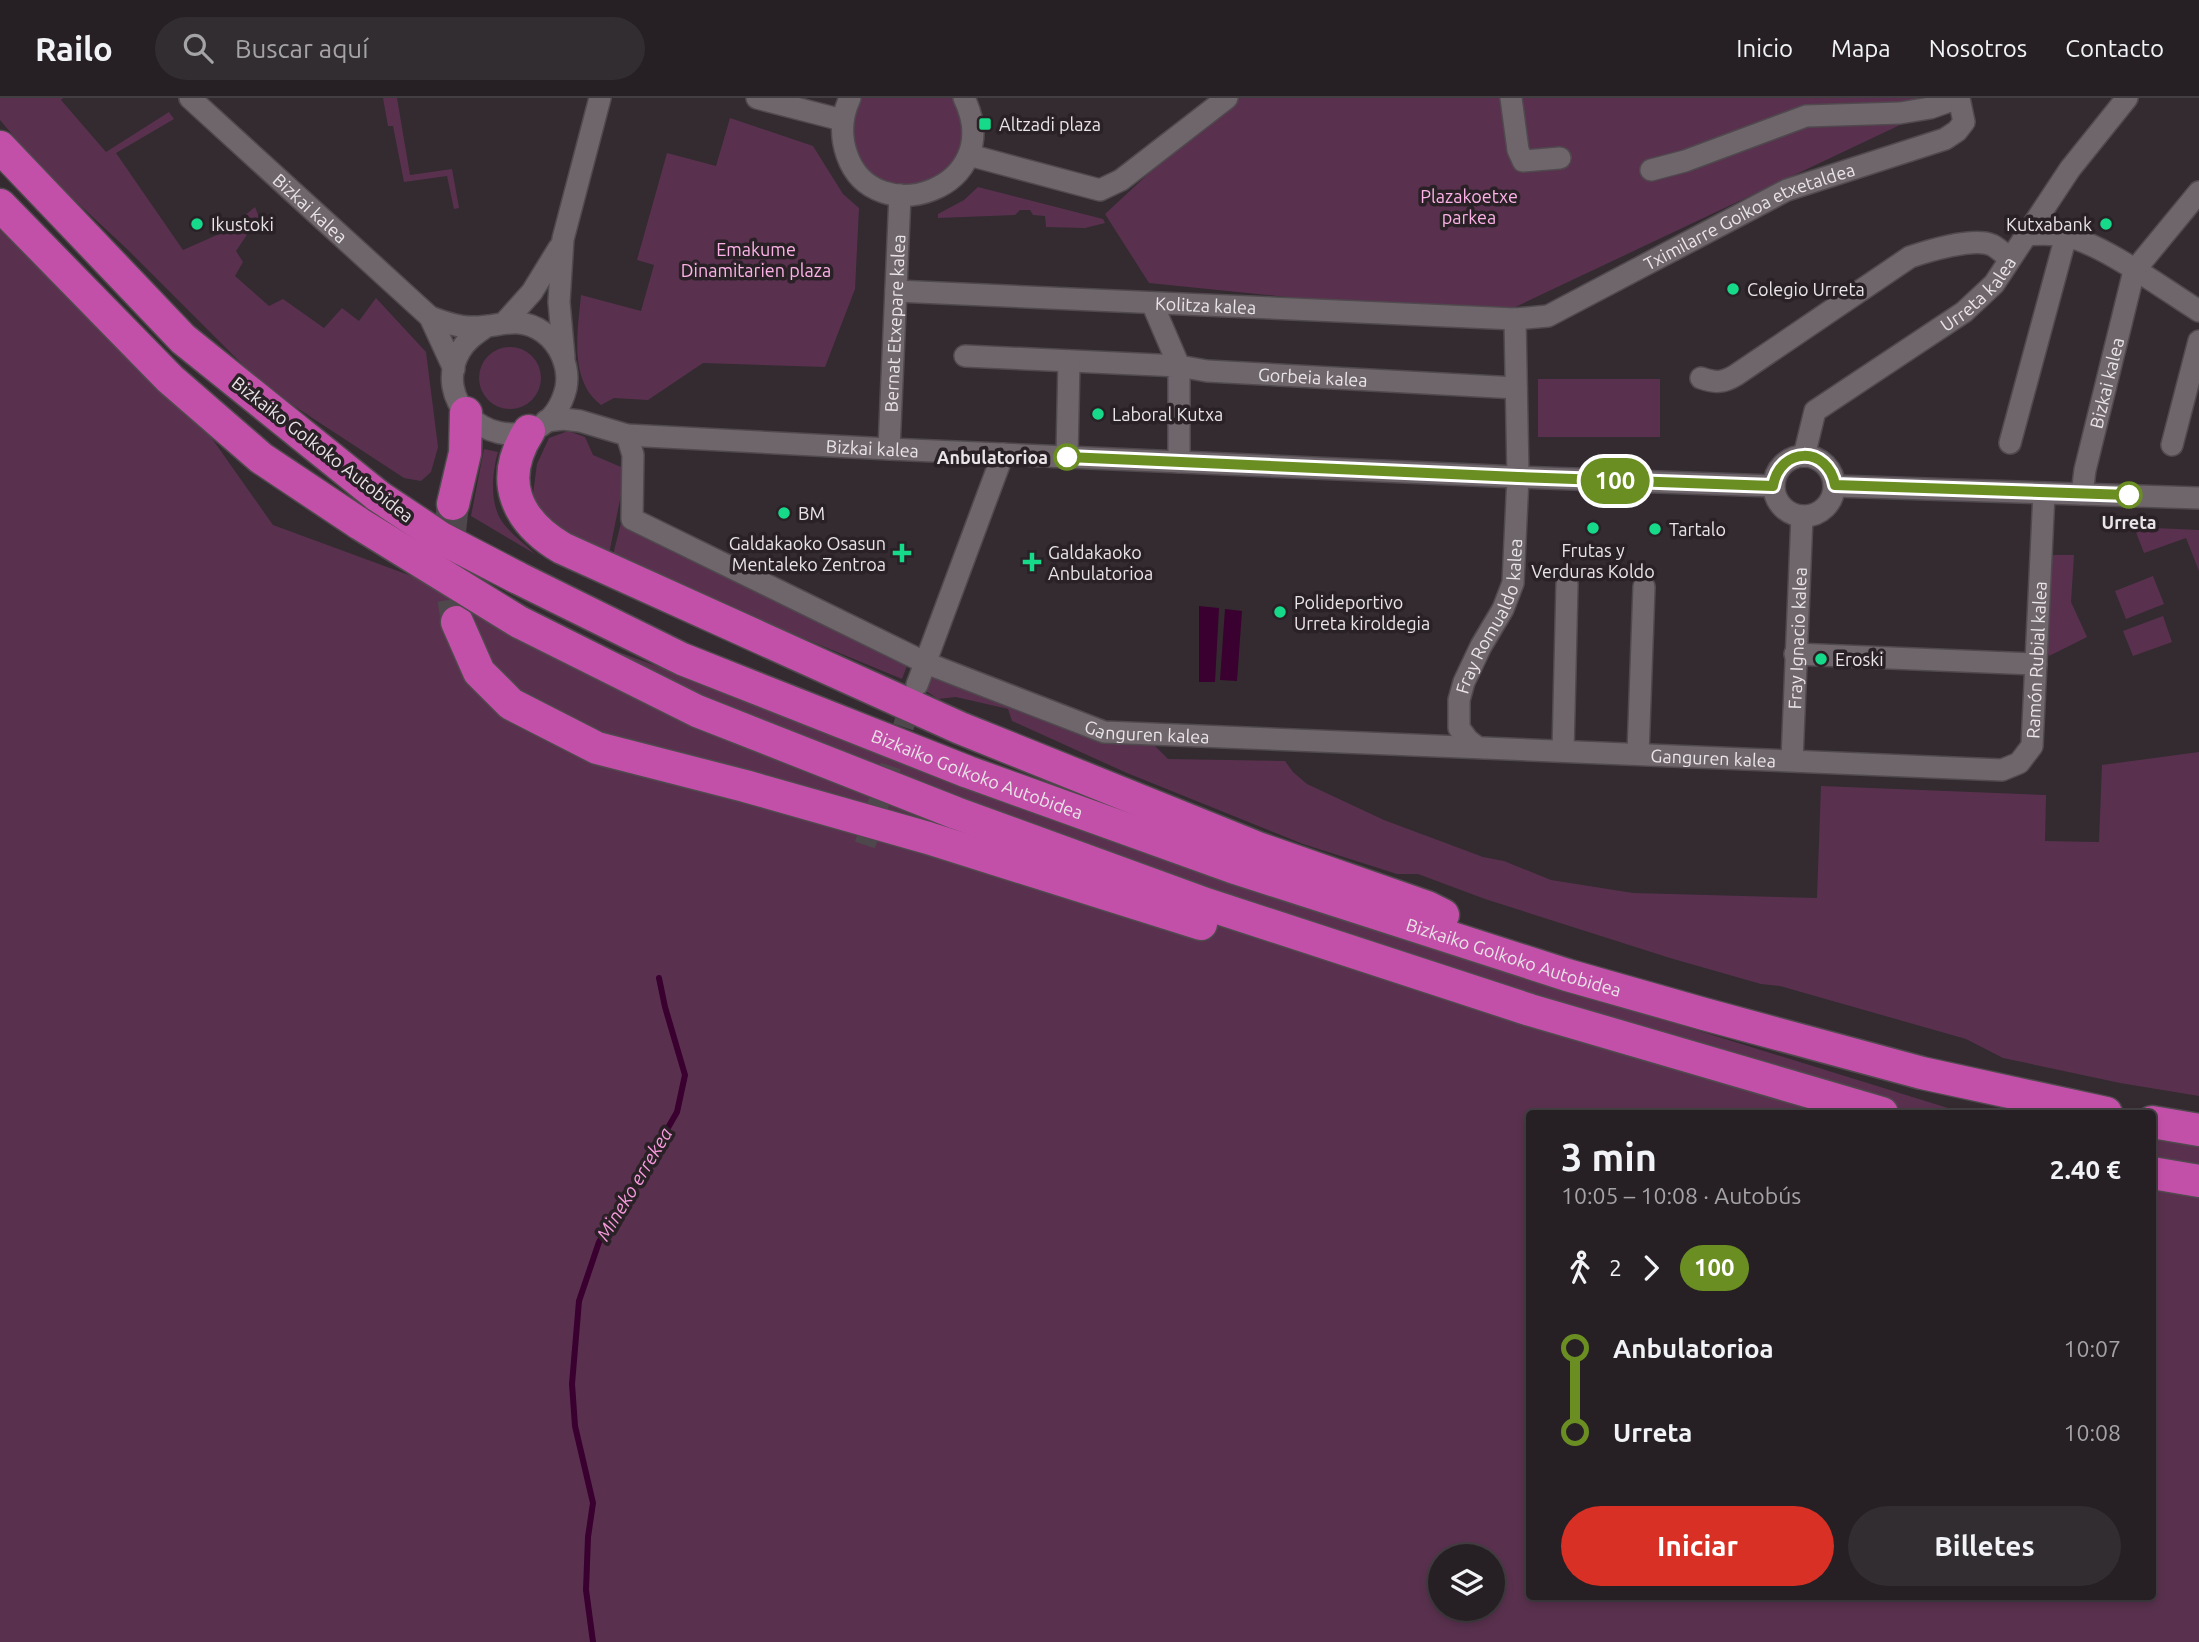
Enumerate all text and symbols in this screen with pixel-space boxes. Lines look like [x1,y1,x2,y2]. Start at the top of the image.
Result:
search box [155,17,645,80]
icon: search [179,29,217,67]
text: Railo [35,30,113,67]
text: Buscar aquí [235,34,369,63]
text: Inicio [1736,35,1793,62]
text: Mapa [1831,35,1891,62]
text: Nosotros [1929,35,2027,62]
text: Contacto [2065,35,2164,62]
place label: Altzadi plaza [999,114,1101,134]
marker: Altzadi plaza [977,116,993,132]
street label: Tximilarre Goikoa etxetaldea [1640,159,1857,274]
street label: Bizkai kalea [269,169,352,247]
park label: Plazakoetxe parkea [1420,186,1518,227]
place label: Ikustoki [211,214,274,234]
place label: Kutxabank [2006,214,2092,234]
marker: Ikustoki [189,216,205,232]
marker: Kutxabank [2098,216,2114,232]
street label: Bernat Etxepare kalea [881,234,908,413]
park label: Emakume Dinamitarien plaza [681,239,831,280]
street label: Urreta kalea [1936,253,2019,335]
place label: Colegio Urreta [1747,279,1865,299]
marker: Colegio Urreta [1725,281,1741,297]
street label: Kolitza kalea [1155,293,1257,317]
street label: Bizkai kalea [2086,335,2127,430]
street label: Gorbeia kalea [1257,364,1368,390]
street label: Bizkaiko Golkoko Autobidea [229,372,417,526]
place label: Laboral Kutxa [1112,404,1223,424]
marker: Laboral Kutxa [1090,406,1106,422]
street label: Bizkai kalea [825,436,919,460]
marker: Anbulatorioa [1054,444,1080,470]
place label: Anbulatorioa [937,447,1048,467]
line badge: 100 [1575,458,1655,504]
text: 100 [1595,467,1635,494]
marker: Urreta [2116,482,2142,508]
place label: BM [798,503,825,523]
marker: BM [776,505,792,521]
place label: Urreta [2102,512,2156,532]
place label: Tartalo [1669,519,1726,539]
marker: Frutas y Verduras Koldo [1585,520,1601,536]
marker: Tartalo [1647,521,1663,537]
place label: Galdakaoko Osasun Mentaleko Zentroa [729,533,886,574]
street label: Fray Romualdo kalea [1451,538,1525,696]
place label: Frutas y Verduras Koldo [1531,540,1655,581]
place label: Galdakaoko Anbulatorioa [1048,542,1153,583]
marker: Galdakaoko Osasun Mentaleko Zentroa [892,543,912,563]
marker: Galdakaoko Anbulatorioa [1022,552,1042,572]
street label: Fray Ignacio kalea [1784,567,1810,710]
street label: Ramón Rubial kalea [2022,581,2050,739]
place label: Polideportivo Urreta kiroldegia [1294,592,1430,633]
marker: Polideportivo Urreta kiroldegia [1272,604,1288,620]
place label: Eroski [1835,649,1884,669]
marker: Eroski [1813,651,1829,667]
street label: Ganguren kalea [1082,715,1210,746]
street label: Bizkaiko Golkoko Autobidea [869,725,1086,823]
street label: Ganguren kalea [1650,745,1776,770]
street label: Bizkaiko Golkoko Autobidea [1404,914,1624,1000]
water label: Mineko errekea [592,1124,676,1244]
text: 3 min [1561,1136,1657,1178]
text: 2.40 € [2050,1155,2121,1184]
text: 10:05 – 10:08 · Autobús [1561,1183,1801,1208]
icon: walk [1561,1249,1599,1287]
icon: forward [1632,1249,1670,1287]
text: 100 [1694,1254,1735,1281]
text: 2 [1609,1255,1622,1280]
text: Anbulatorioa [1613,1334,1774,1363]
text: 10:07 [2063,1336,2121,1361]
text: Urreta [1613,1418,1692,1447]
text: 10:08 [2063,1420,2121,1445]
button: Iniciar [1561,1506,1834,1586]
button: Billetes [1848,1506,2121,1586]
map controls [1428,1544,1505,1621]
button: layers [1428,1544,1505,1621]

